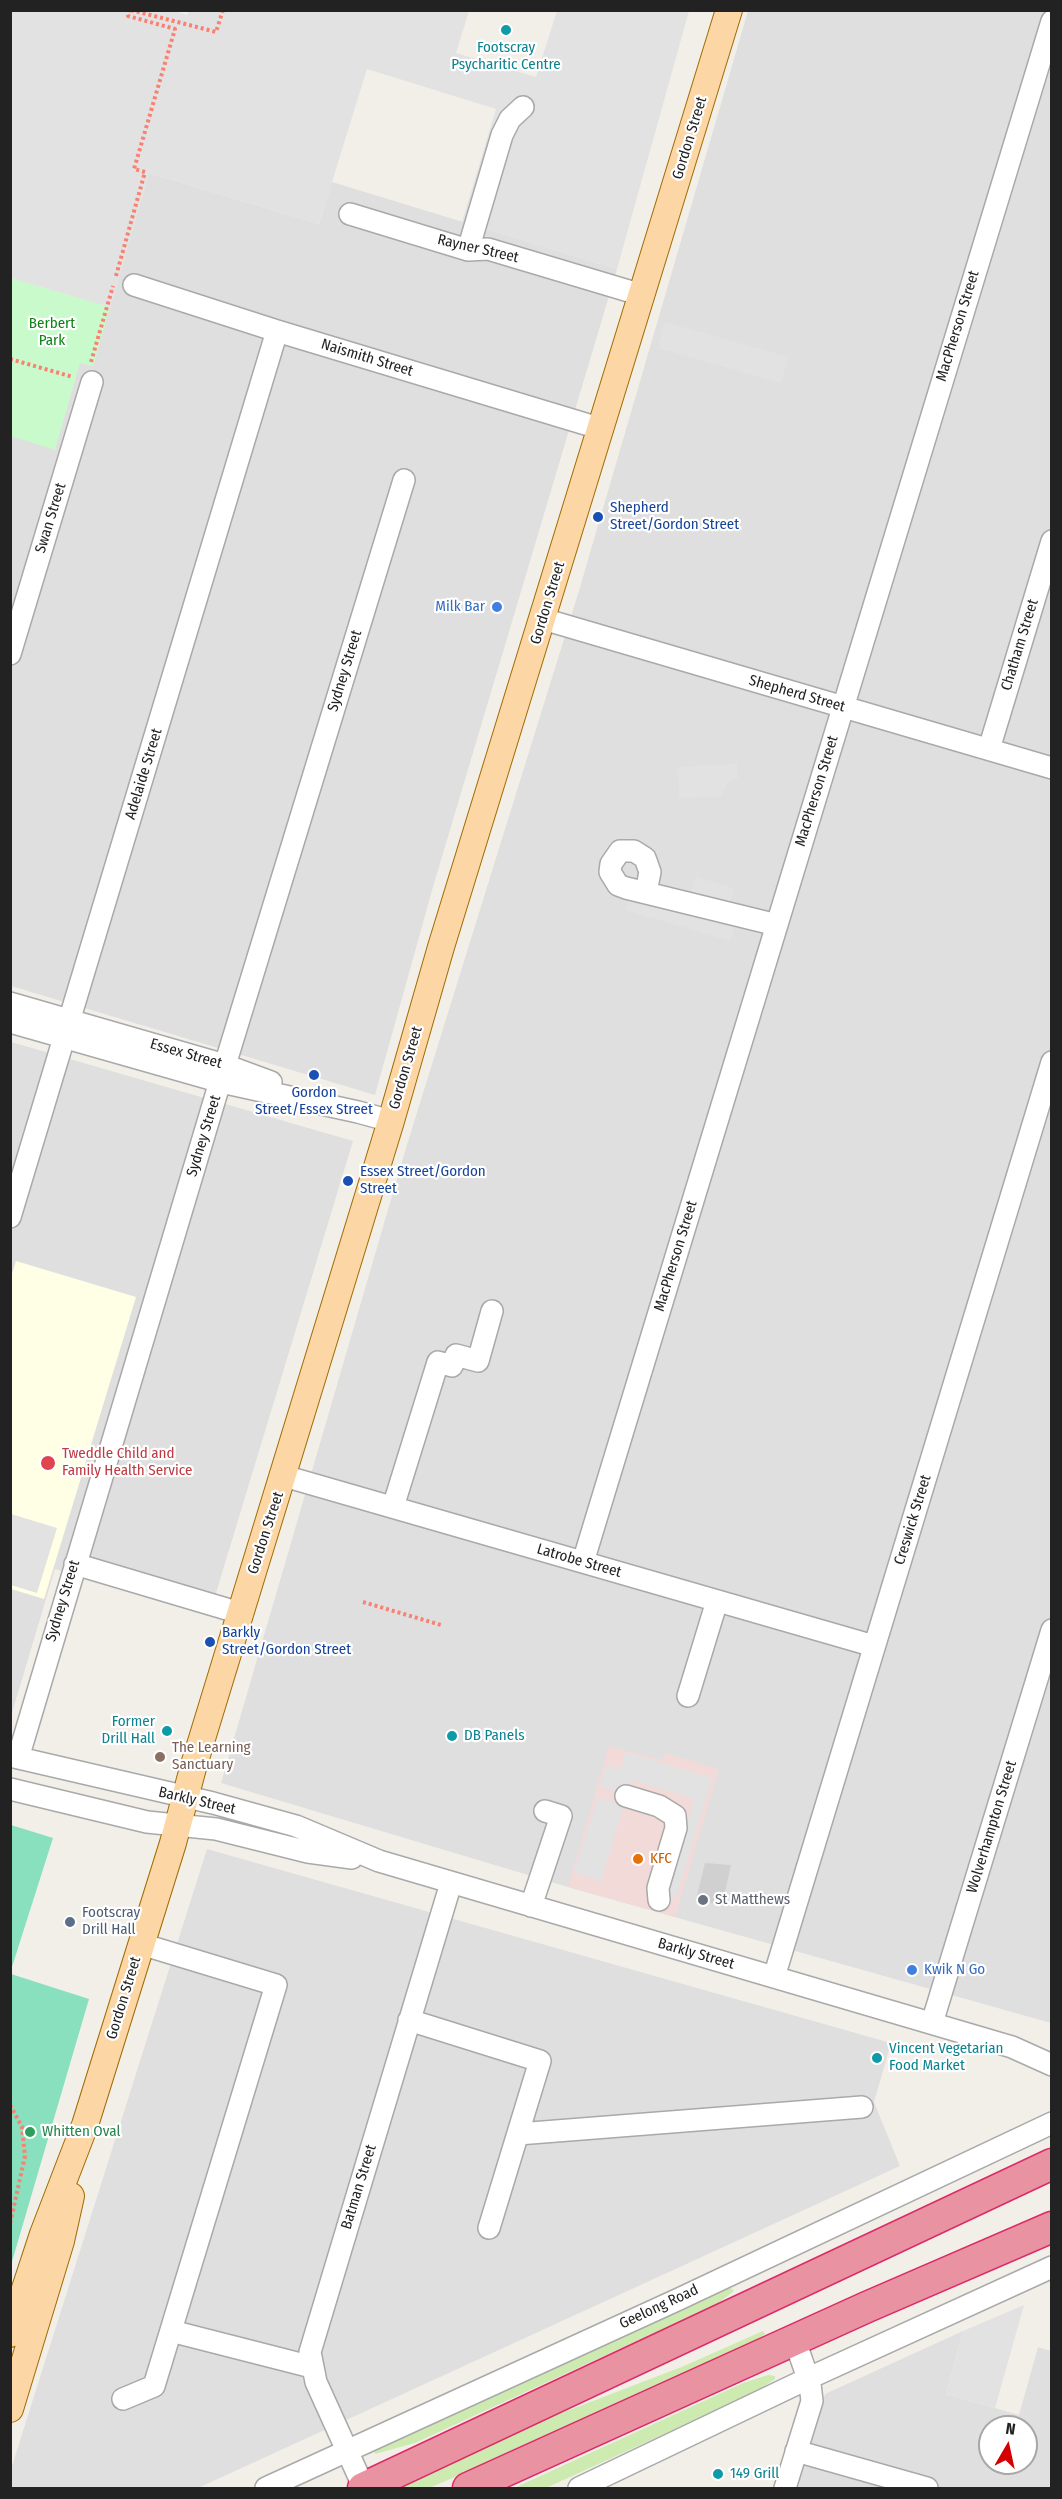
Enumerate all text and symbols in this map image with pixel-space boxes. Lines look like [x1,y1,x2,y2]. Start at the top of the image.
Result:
marker: Footscray Psycharitic Centre [499,23,513,37]
place label: Footscray Psycharitic Centre [451,39,561,74]
street label: Gordon Street [669,94,711,182]
street label: Rayner Street [436,231,520,267]
street label: MacPherson Street [933,268,983,384]
park label: Berbert Park [29,315,75,350]
street label: Naismith Street [319,335,415,381]
street label: Swan Street [32,481,70,555]
place label: Shepherd Street/Gordon Street [610,499,739,534]
marker: Shepherd Street/Gordon Street [591,510,605,524]
street label: Gordon Street [527,559,569,647]
street label: Chatham Street [998,597,1042,693]
place label: Milk Bar [435,598,485,616]
marker: Milk Bar [490,600,504,614]
street label: Sydney Street [324,628,366,714]
street label: Shepherd Street [747,672,847,716]
street label: Adelaide Street [122,726,166,822]
street label: MacPherson Street [792,733,842,849]
street label: Gordon Street [386,1024,426,1112]
street label: Essex Street [148,1035,224,1073]
marker: Gordon Street/Essex Street [307,1068,321,1082]
place label: Gordon Street/Essex Street [255,1084,373,1119]
street label: Sydney Street [183,1093,225,1179]
place label: Essex Street/Gordon Street [360,1163,486,1198]
marker: Essex Street/Gordon Street [341,1174,355,1188]
street label: MacPherson Street [651,1198,701,1314]
place label: Tweddle Child and Family Health Service [62,1445,192,1480]
marker: Tweddle Child and Family Health Service [39,1454,57,1472]
street label: Creswick Street [891,1473,935,1567]
street label: Gordon Street [244,1490,288,1576]
street label: Latrobe Street [535,1540,623,1582]
street label: Sydney Street [42,1558,84,1644]
place label: Barkly Street/Gordon Street [222,1624,351,1659]
marker: Barkly Street/Gordon Street [203,1635,217,1649]
place label: Former Drill Hall [102,1713,155,1748]
marker: Former Drill Hall [160,1724,174,1738]
place label: DB Panels [464,1727,525,1745]
marker: DB Panels [445,1729,459,1743]
place label: The Learning Sanctuary [172,1739,251,1774]
marker: The Learning Sanctuary [153,1750,167,1764]
street label: Wolverhampton Street [963,1759,1021,1895]
street label: Barkly Street [157,1783,237,1819]
place label: KFC [650,1850,672,1868]
marker: KFC [631,1852,645,1866]
place label: St Matthews [715,1891,790,1909]
marker: St Matthews [696,1893,710,1907]
place label: Footscray Drill Hall [82,1904,140,1939]
marker: Footscray Drill Hall [63,1915,77,1929]
street label: Barkly Street [656,1935,736,1973]
street label: Gordon Street [103,1954,145,2042]
place label: Kwik N Go [924,1961,985,1979]
marker: Kwik N Go [905,1963,919,1977]
place label: Vincent Vegetarian Food Market [889,2040,1004,2075]
marker: Vincent Vegetarian Food Market [870,2051,884,2065]
place label: Whitten Oval [42,2123,120,2141]
marker: Whitten Oval [23,2125,37,2139]
street label: Batman Street [338,2142,380,2232]
street label: Geelong Road [617,2281,701,2333]
north arrow [978,2415,1038,2475]
text: N [1004,2419,1017,2439]
place label: 149 Grill [730,2465,779,2483]
marker: 149 Grill [711,2467,725,2481]

